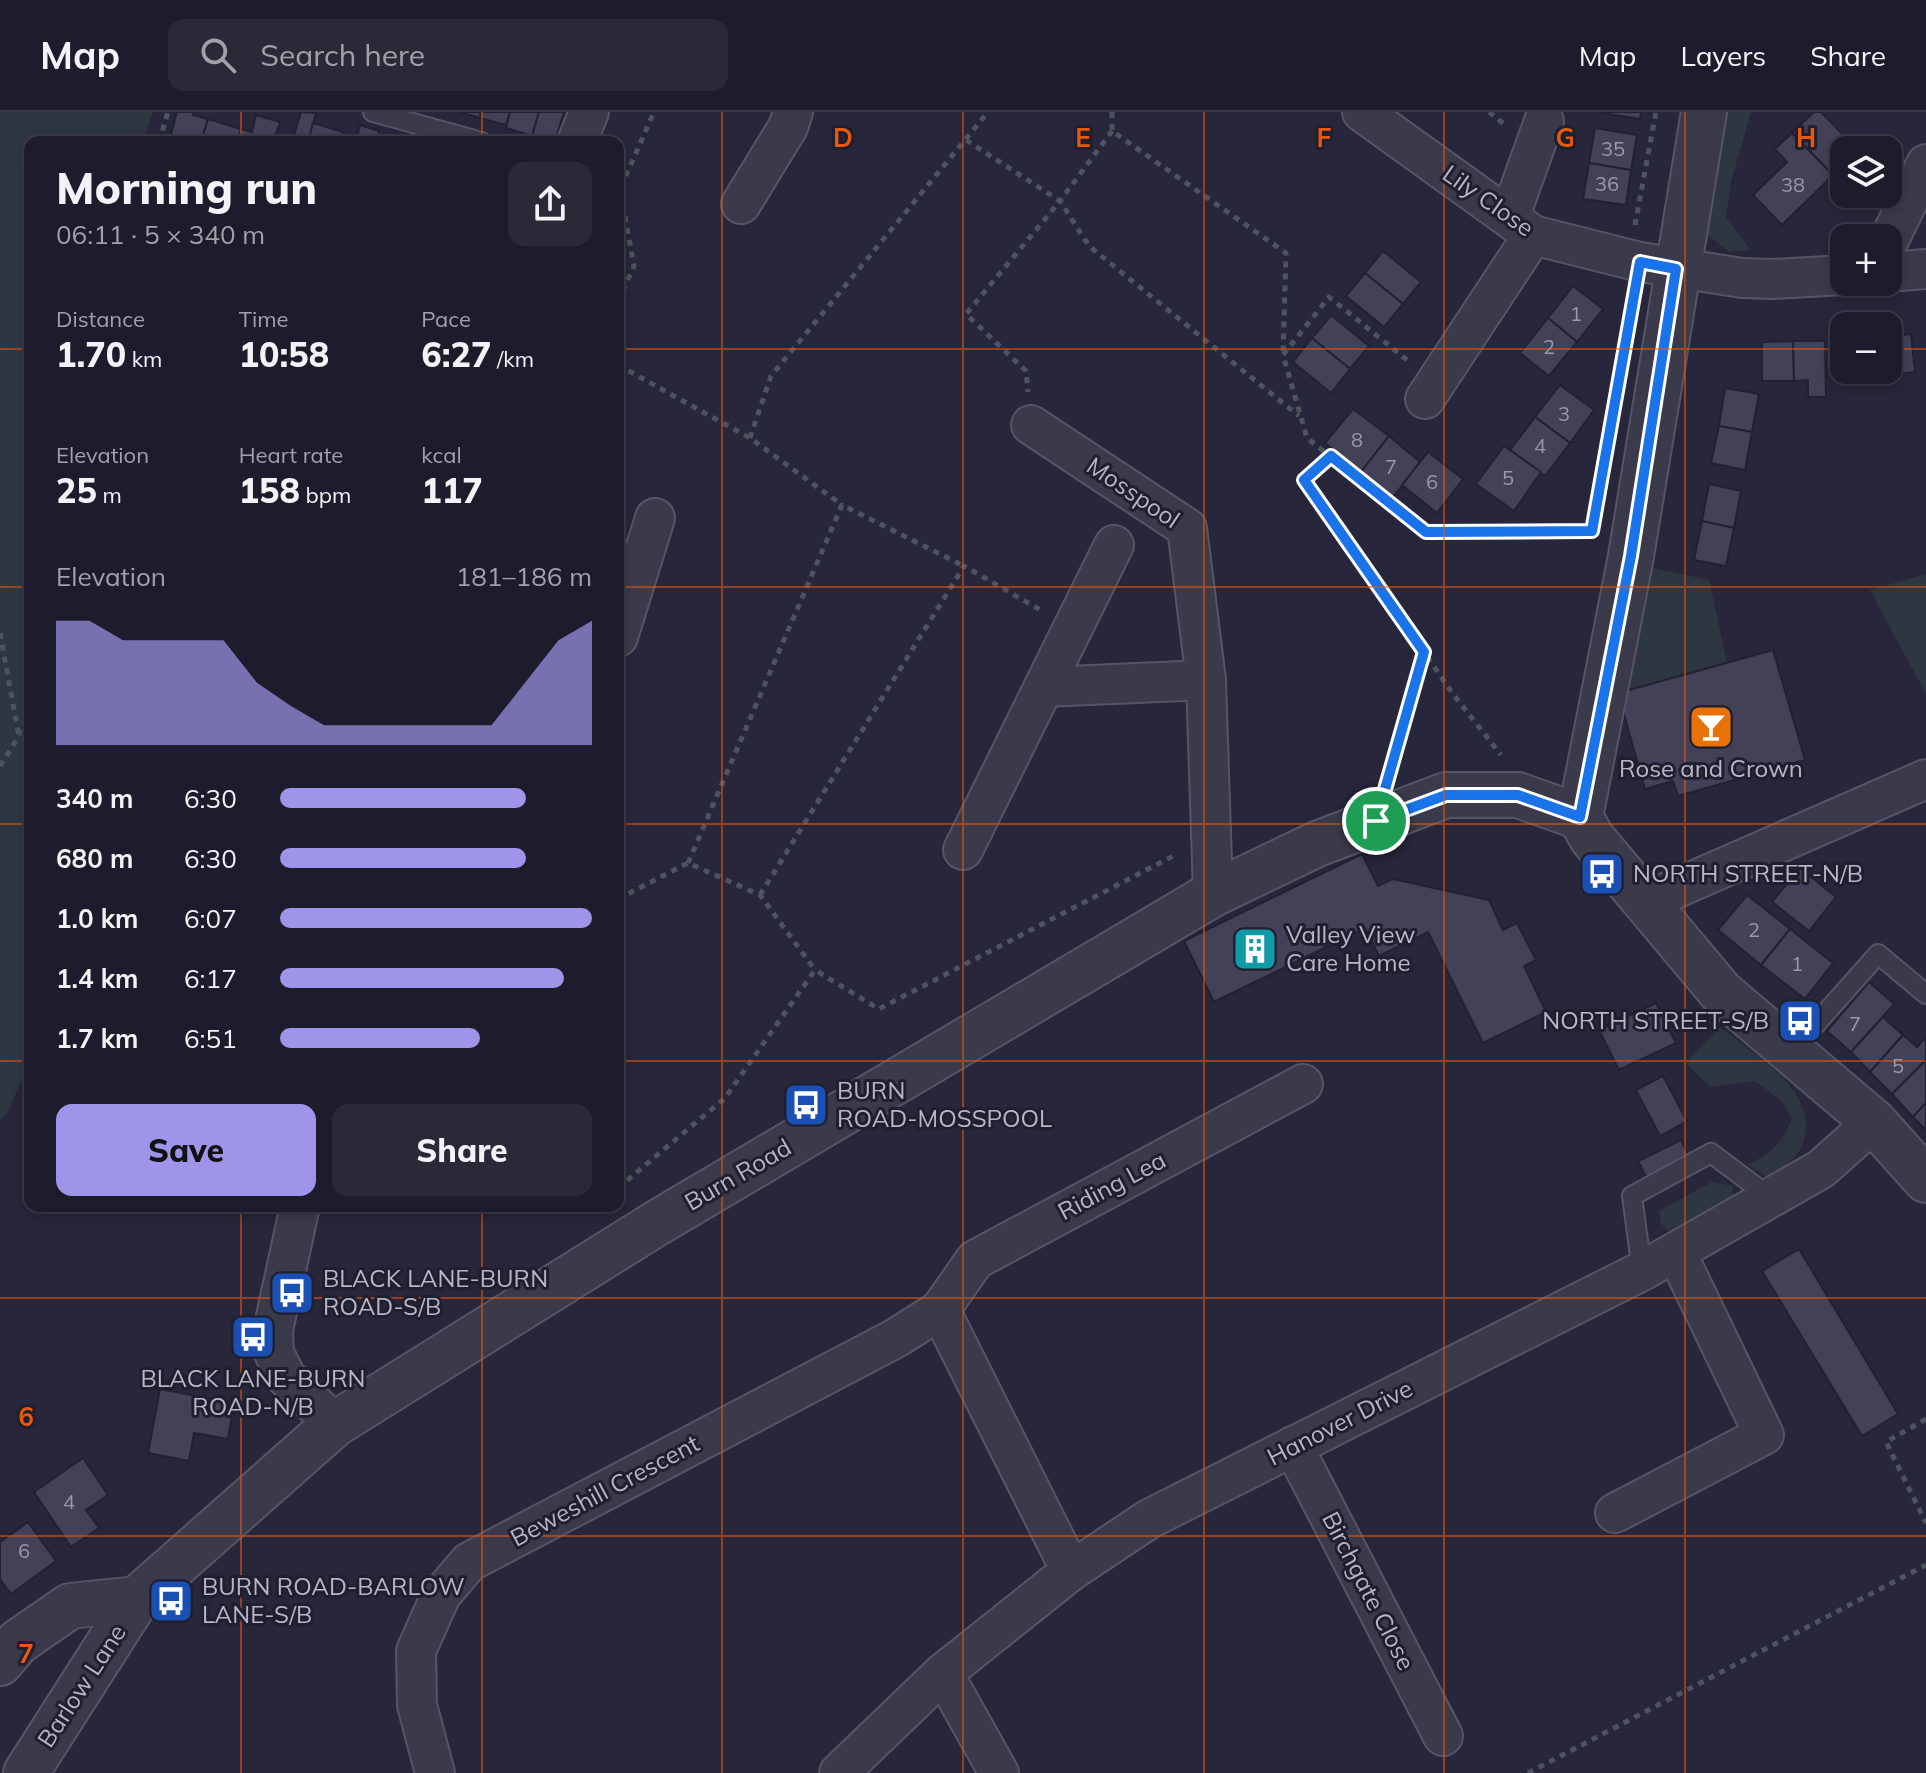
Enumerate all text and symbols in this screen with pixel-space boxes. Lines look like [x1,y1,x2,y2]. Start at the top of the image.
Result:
search box [168,19,728,91]
text: Map [40,31,120,79]
icon: search [196,33,240,77]
text: Search here [260,36,425,74]
text: Map [1579,38,1636,73]
text: Layers [1680,38,1766,73]
text: Share [1810,38,1886,73]
text: D [833,121,853,154]
text: E [1075,121,1091,154]
text: F [1317,121,1332,154]
text: G [1555,121,1575,154]
text: H [1796,121,1816,154]
house number: 35 [1601,136,1625,161]
map controls [1830,136,1902,384]
button: layers [1830,136,1902,208]
street label: Lily Close [1437,158,1540,242]
text: Morning run [56,160,317,215]
button: share [508,162,592,246]
house number: 36 [1595,171,1619,196]
house number: 38 [1781,172,1805,197]
text: 06:11 · 5 × 340 m [56,218,265,251]
button: + [1830,224,1902,296]
house number: 1 [1570,301,1582,326]
text: Distance [56,305,145,333]
text: Time [239,305,288,333]
text: Pace [421,305,471,333]
button: − [1830,312,1902,384]
text: 1.70 [56,333,126,376]
text: 10:58 [239,333,329,376]
text: 6:27 [421,333,491,376]
house number: 2 [1543,334,1555,359]
text: km [126,345,162,373]
text: /km [491,345,534,373]
house number: 3 [1558,401,1570,426]
house number: 8 [1351,427,1363,452]
house number: 4 [1534,433,1546,458]
text: Elevation [56,441,149,469]
text: Heart rate [239,441,343,469]
text: kcal [421,441,462,469]
street label: Mosspool [1081,450,1186,534]
house number: 7 [1385,454,1397,479]
house number: 5 [1502,465,1514,490]
text: 25 [56,469,97,512]
text: 158 [239,469,300,512]
text: 117 [421,469,483,512]
house number: 6 [1426,469,1438,494]
text: m [97,481,122,509]
text: bpm [300,481,351,509]
text: Elevation [56,560,166,593]
text: 181–186 m [456,560,592,593]
bar icon: Rose and Crown [1687,703,1735,751]
place label: Rose and Crown [1619,753,1803,783]
text: 340 m [56,782,133,815]
text: 6:30 [184,782,237,815]
pin [1342,787,1410,855]
icon: arrive [1354,799,1398,843]
text: 680 m [56,842,133,875]
text: 6:30 [184,842,237,875]
bus stop icon: NORTH STREET-N/B [1578,850,1626,898]
place label: NORTH STREET-N/B [1633,858,1863,888]
text: 1.0 km [56,902,139,935]
text: 6:07 [184,902,237,935]
house number: 2 [1748,917,1760,942]
place label: Valley View Care Home [1286,919,1415,977]
building icon: Valley View Care Home [1231,925,1279,973]
house number: 1 [1791,951,1803,976]
text: 1.4 km [56,962,139,995]
text: 6:17 [184,962,237,995]
bus stop icon: NORTH STREET-S/B [1776,997,1824,1045]
place label: NORTH STREET-S/B [1542,1005,1769,1035]
house number: 7 [1849,1011,1861,1036]
text: 1.7 km [56,1022,139,1055]
text: 6:51 [184,1022,237,1055]
house number: 5 [1892,1053,1904,1078]
place label: BURN ROAD-MOSSPOOL [837,1075,1052,1133]
bus stop icon: BURN ROAD-MOSSPOOL [782,1081,830,1129]
button: Save [56,1104,316,1196]
button: Share [332,1104,592,1196]
street label: Burn Road [679,1132,796,1217]
street label: Riding Lea [1053,1144,1171,1226]
place label: BLACK LANE-BURN ROAD-S/B [323,1263,548,1321]
bus stop icon: BLACK LANE-BURN ROAD-S/B [268,1269,316,1317]
bus stop icon: BLACK LANE-BURN ROAD-N/B [229,1313,277,1361]
place label: BLACK LANE-BURN ROAD-N/B [140,1363,366,1421]
street label: Hanover Drive [1262,1373,1417,1472]
text: 6 [18,1400,34,1433]
street label: Beweshill Crescent [505,1428,704,1553]
house number: 4 [63,1489,75,1514]
street label: Birchgate Close [1316,1506,1422,1675]
house number: 6 [18,1538,30,1563]
place label: BURN ROAD-BARLOW LANE-S/B [202,1571,465,1629]
bus stop icon: BURN ROAD-BARLOW LANE-S/B [147,1577,195,1625]
street label: Barlow Lane [30,1618,132,1753]
text: 7 [18,1637,34,1670]

